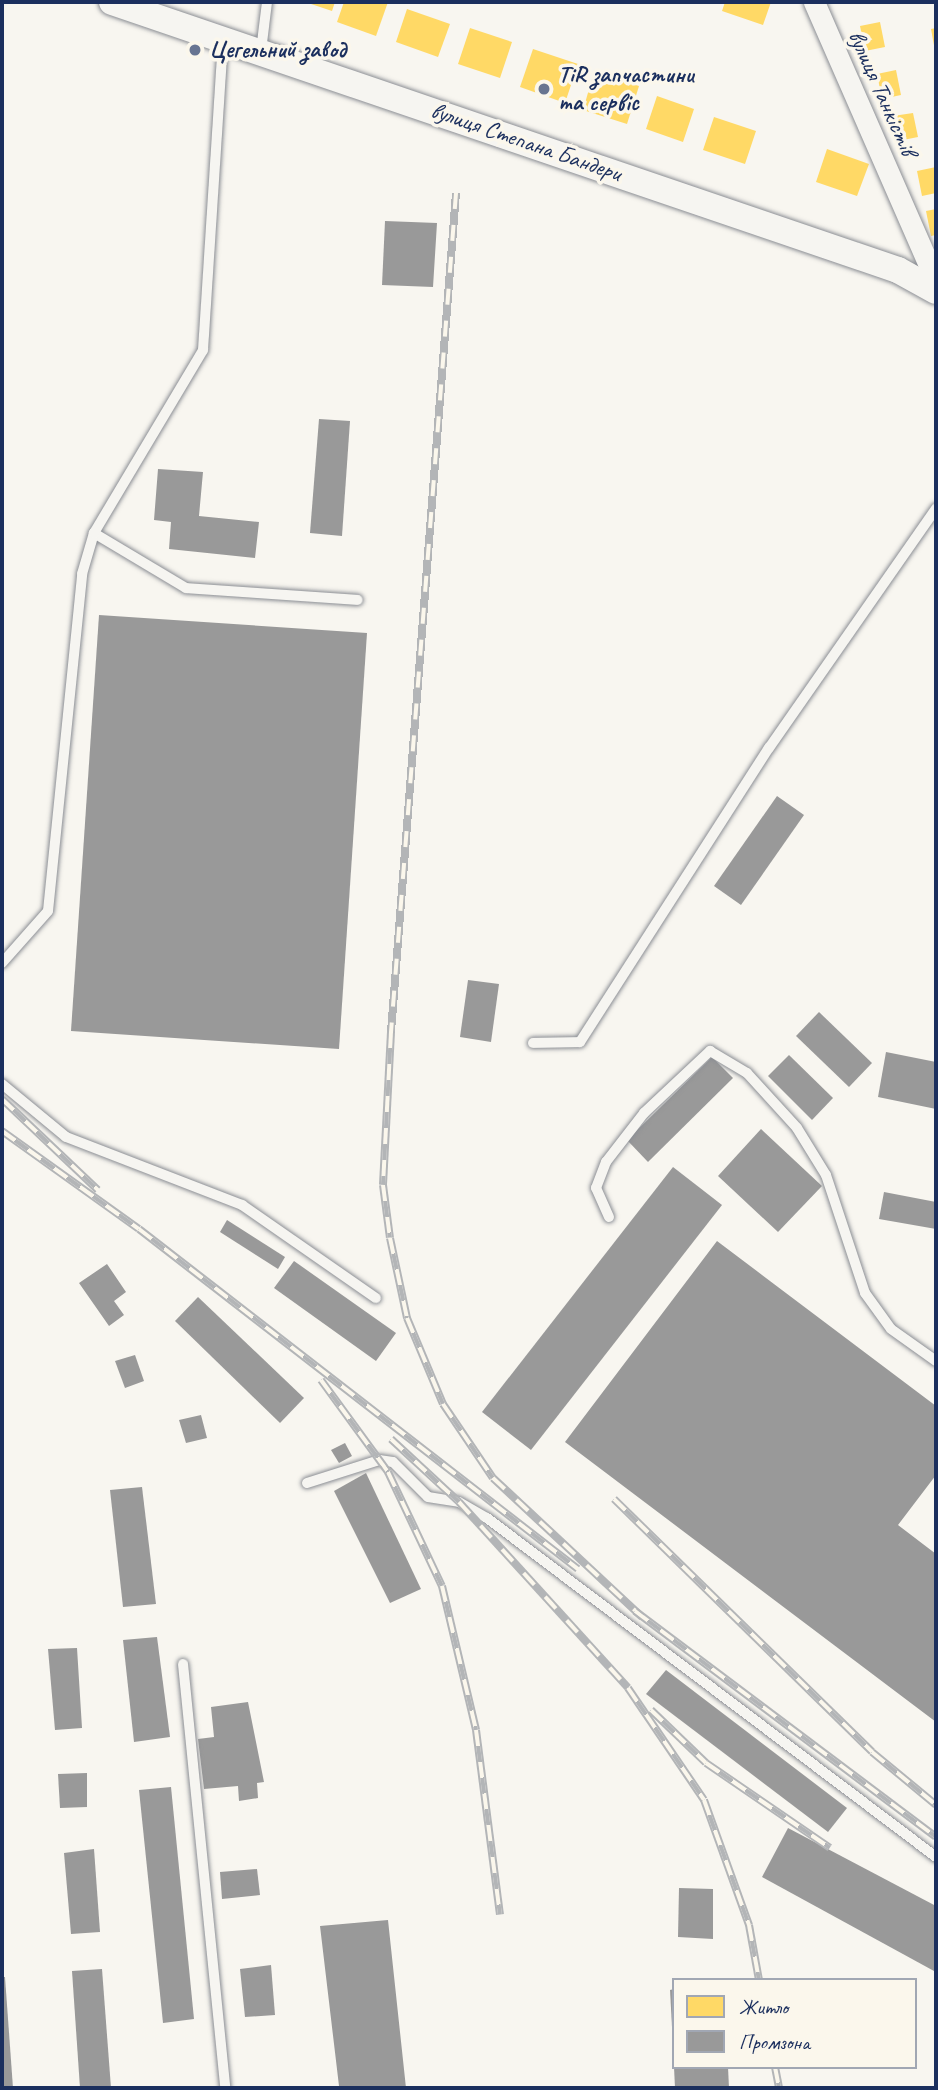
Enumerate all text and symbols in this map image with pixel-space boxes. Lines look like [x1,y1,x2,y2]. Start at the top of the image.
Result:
street label: вулиця Танкістів [842,26,922,160]
place label: Цегельний завод [209,36,346,64]
marker: Цегельний завод [187,42,203,58]
place label: TiR запчастини та сервіс [558,61,694,117]
marker: TiR запчастини та сервіс [536,81,552,97]
street label: вулиця Степана Бандери [427,96,625,188]
legend [672,1978,917,2069]
text: Житло [739,1994,788,2020]
text: Промзона [739,2029,810,2055]

